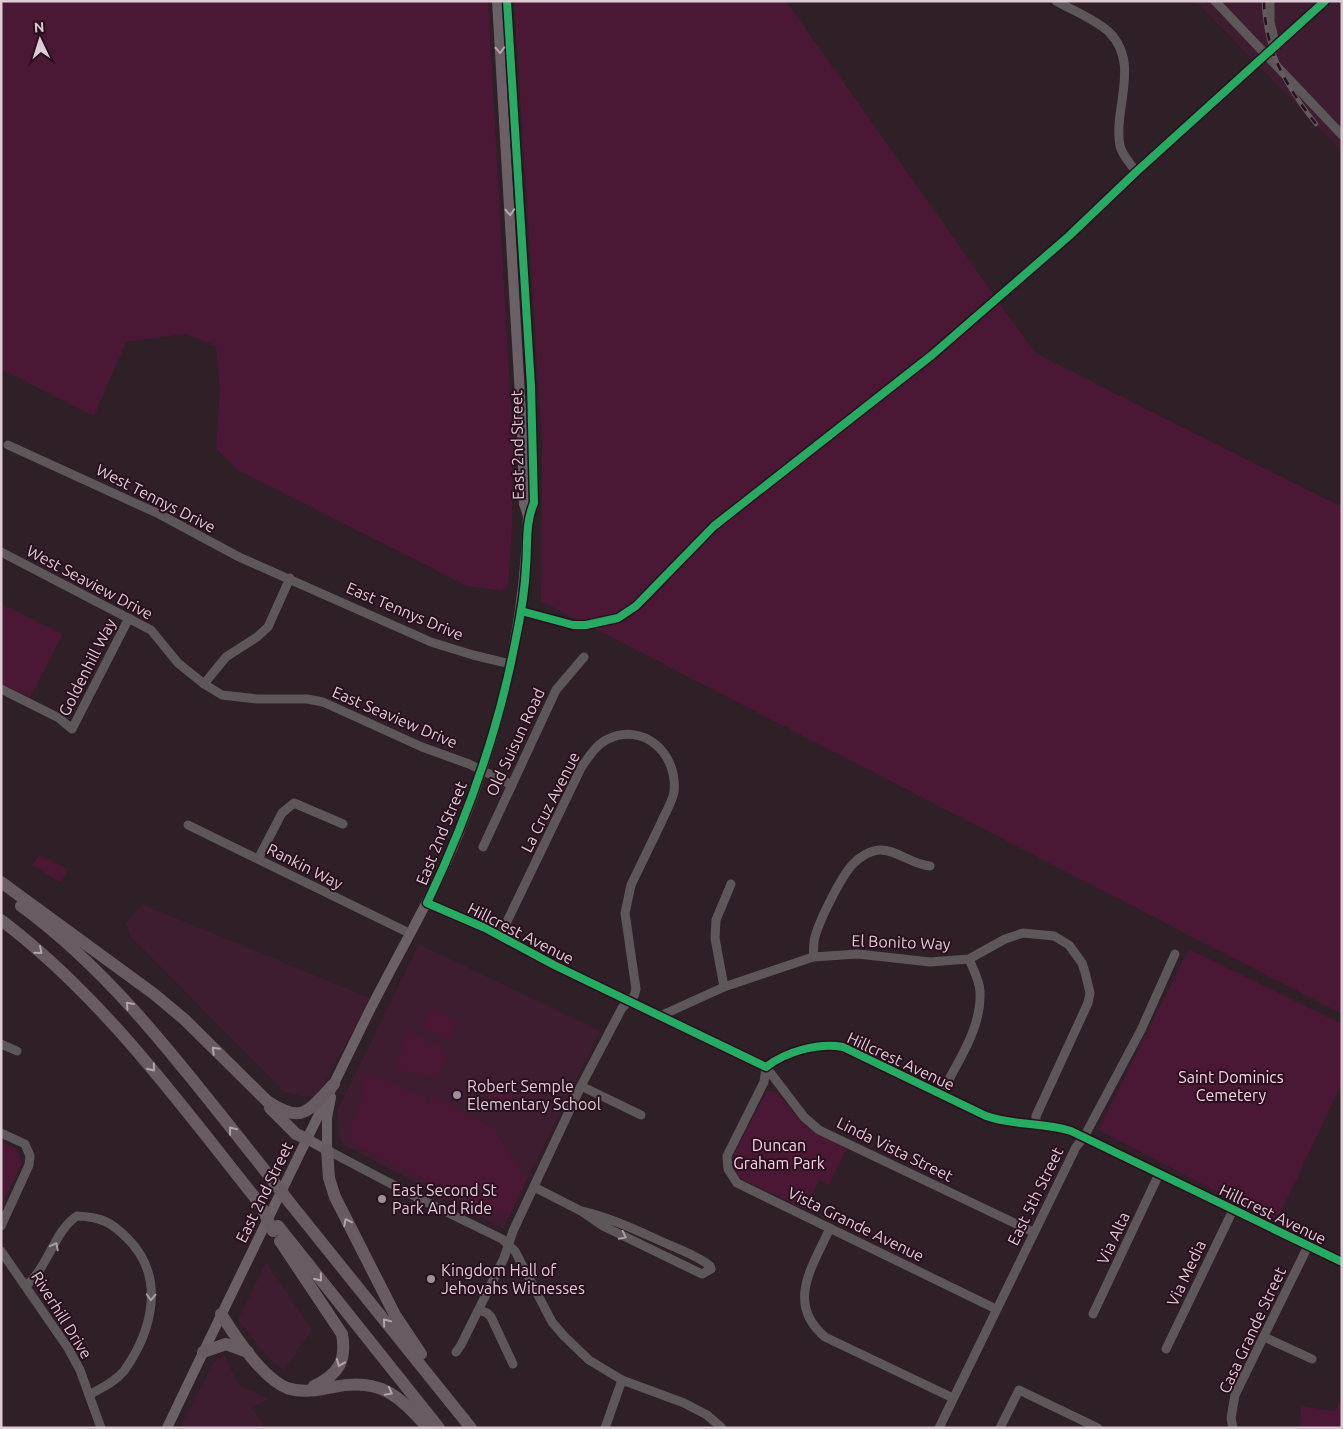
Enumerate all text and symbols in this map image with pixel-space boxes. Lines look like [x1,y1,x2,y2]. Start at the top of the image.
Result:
north arrow [15,15,65,65]
text: N [33,19,45,35]
one-way arrow [495,46,506,54]
one-way arrow [504,208,515,216]
street label: East 2nd Street [507,389,527,500]
street label: West Tennys Drive [93,460,219,536]
street label: West Seaview Drive [24,541,156,623]
street label: East Tennys Drive [344,578,466,644]
street label: Goldenhill Way [55,615,119,719]
street label: East Seaview Drive [330,683,460,751]
street label: Old Suisun Road [482,685,548,799]
street label: La Cruz Avenue [517,749,583,855]
street label: East 2nd Street [412,778,470,887]
street label: Rankin Way [264,839,346,893]
street label: Hillcrest Avenue [465,899,577,967]
street label: El Bonito Way [851,931,951,953]
one-way arrow [33,946,42,955]
one-way arrow [125,1001,134,1010]
street label: Hillcrest Avenue [844,1028,958,1094]
one-way arrow [212,1047,221,1056]
one-way arrow [146,1062,154,1071]
park label: Saint Dominics Cemetery [1178,1068,1284,1104]
place label: Robert Semple Elementary School [467,1077,601,1113]
marker: Robert Semple Elementary School [451,1089,463,1101]
street label: Linda Vista Street [834,1113,957,1185]
one-way arrow [230,1127,238,1136]
park label: Duncan Graham Park [733,1136,825,1172]
street label: East 2nd Street [232,1138,296,1245]
street label: East 5th Street [1003,1143,1067,1248]
street label: Hillcrest Avenue [1217,1180,1329,1248]
place label: East Second St Park And Ride [392,1181,498,1217]
street label: Vista Grande Avenue [785,1183,927,1265]
marker: East Second St Park And Ride [376,1193,388,1205]
street label: Via Alta [1093,1209,1133,1267]
one-way arrow [343,1218,353,1227]
one-way arrow [618,1230,627,1240]
street label: Via Media [1163,1237,1209,1309]
one-way arrow [48,1242,58,1251]
place label: Kingdom Hall of Jehovahs Witnesses [441,1261,585,1297]
street label: Casa Grande Street [1215,1263,1289,1396]
street label: Riverhill Drive [28,1268,96,1362]
one-way arrow [314,1272,322,1281]
marker: Kingdom Hall of Jehovahs Witnesses [425,1273,437,1285]
one-way arrow [145,1294,156,1302]
one-way arrow [383,1319,391,1328]
one-way arrow [335,1358,346,1367]
one-way arrow [383,1386,392,1396]

